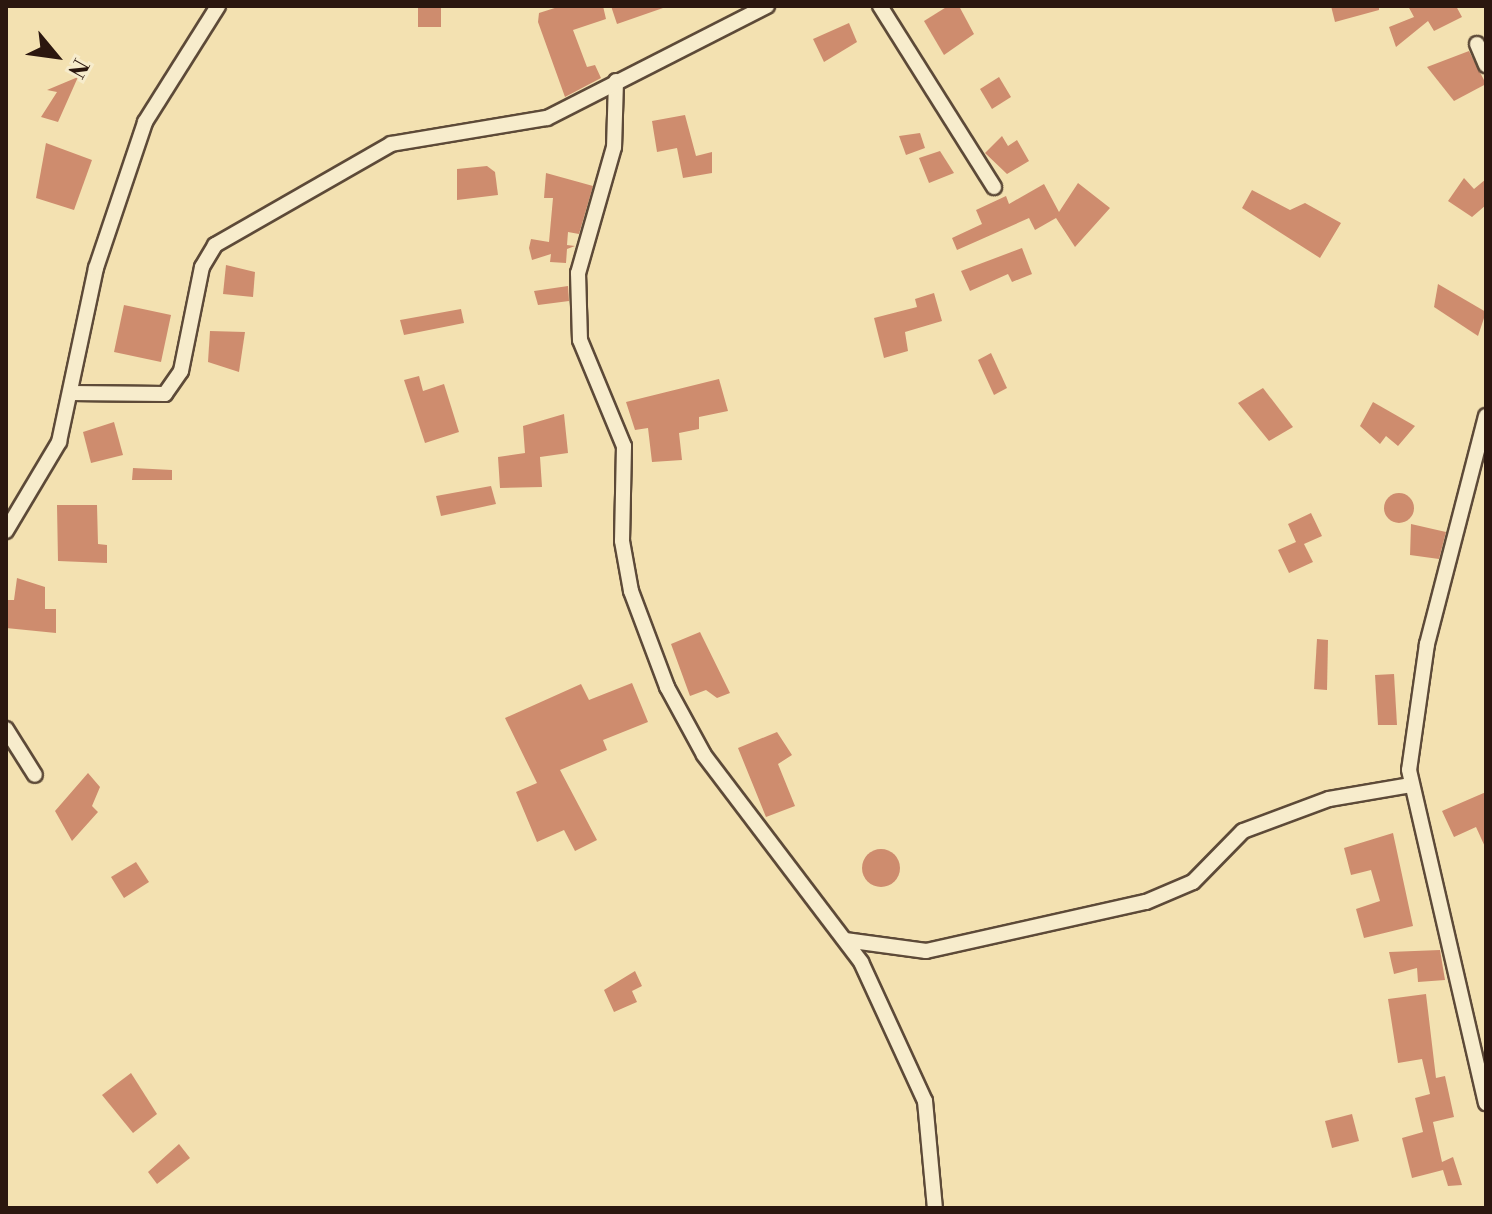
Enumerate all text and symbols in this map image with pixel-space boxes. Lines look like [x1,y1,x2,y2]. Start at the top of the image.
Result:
north arrow [16,16,96,96]
text: N [61,54,93,82]

